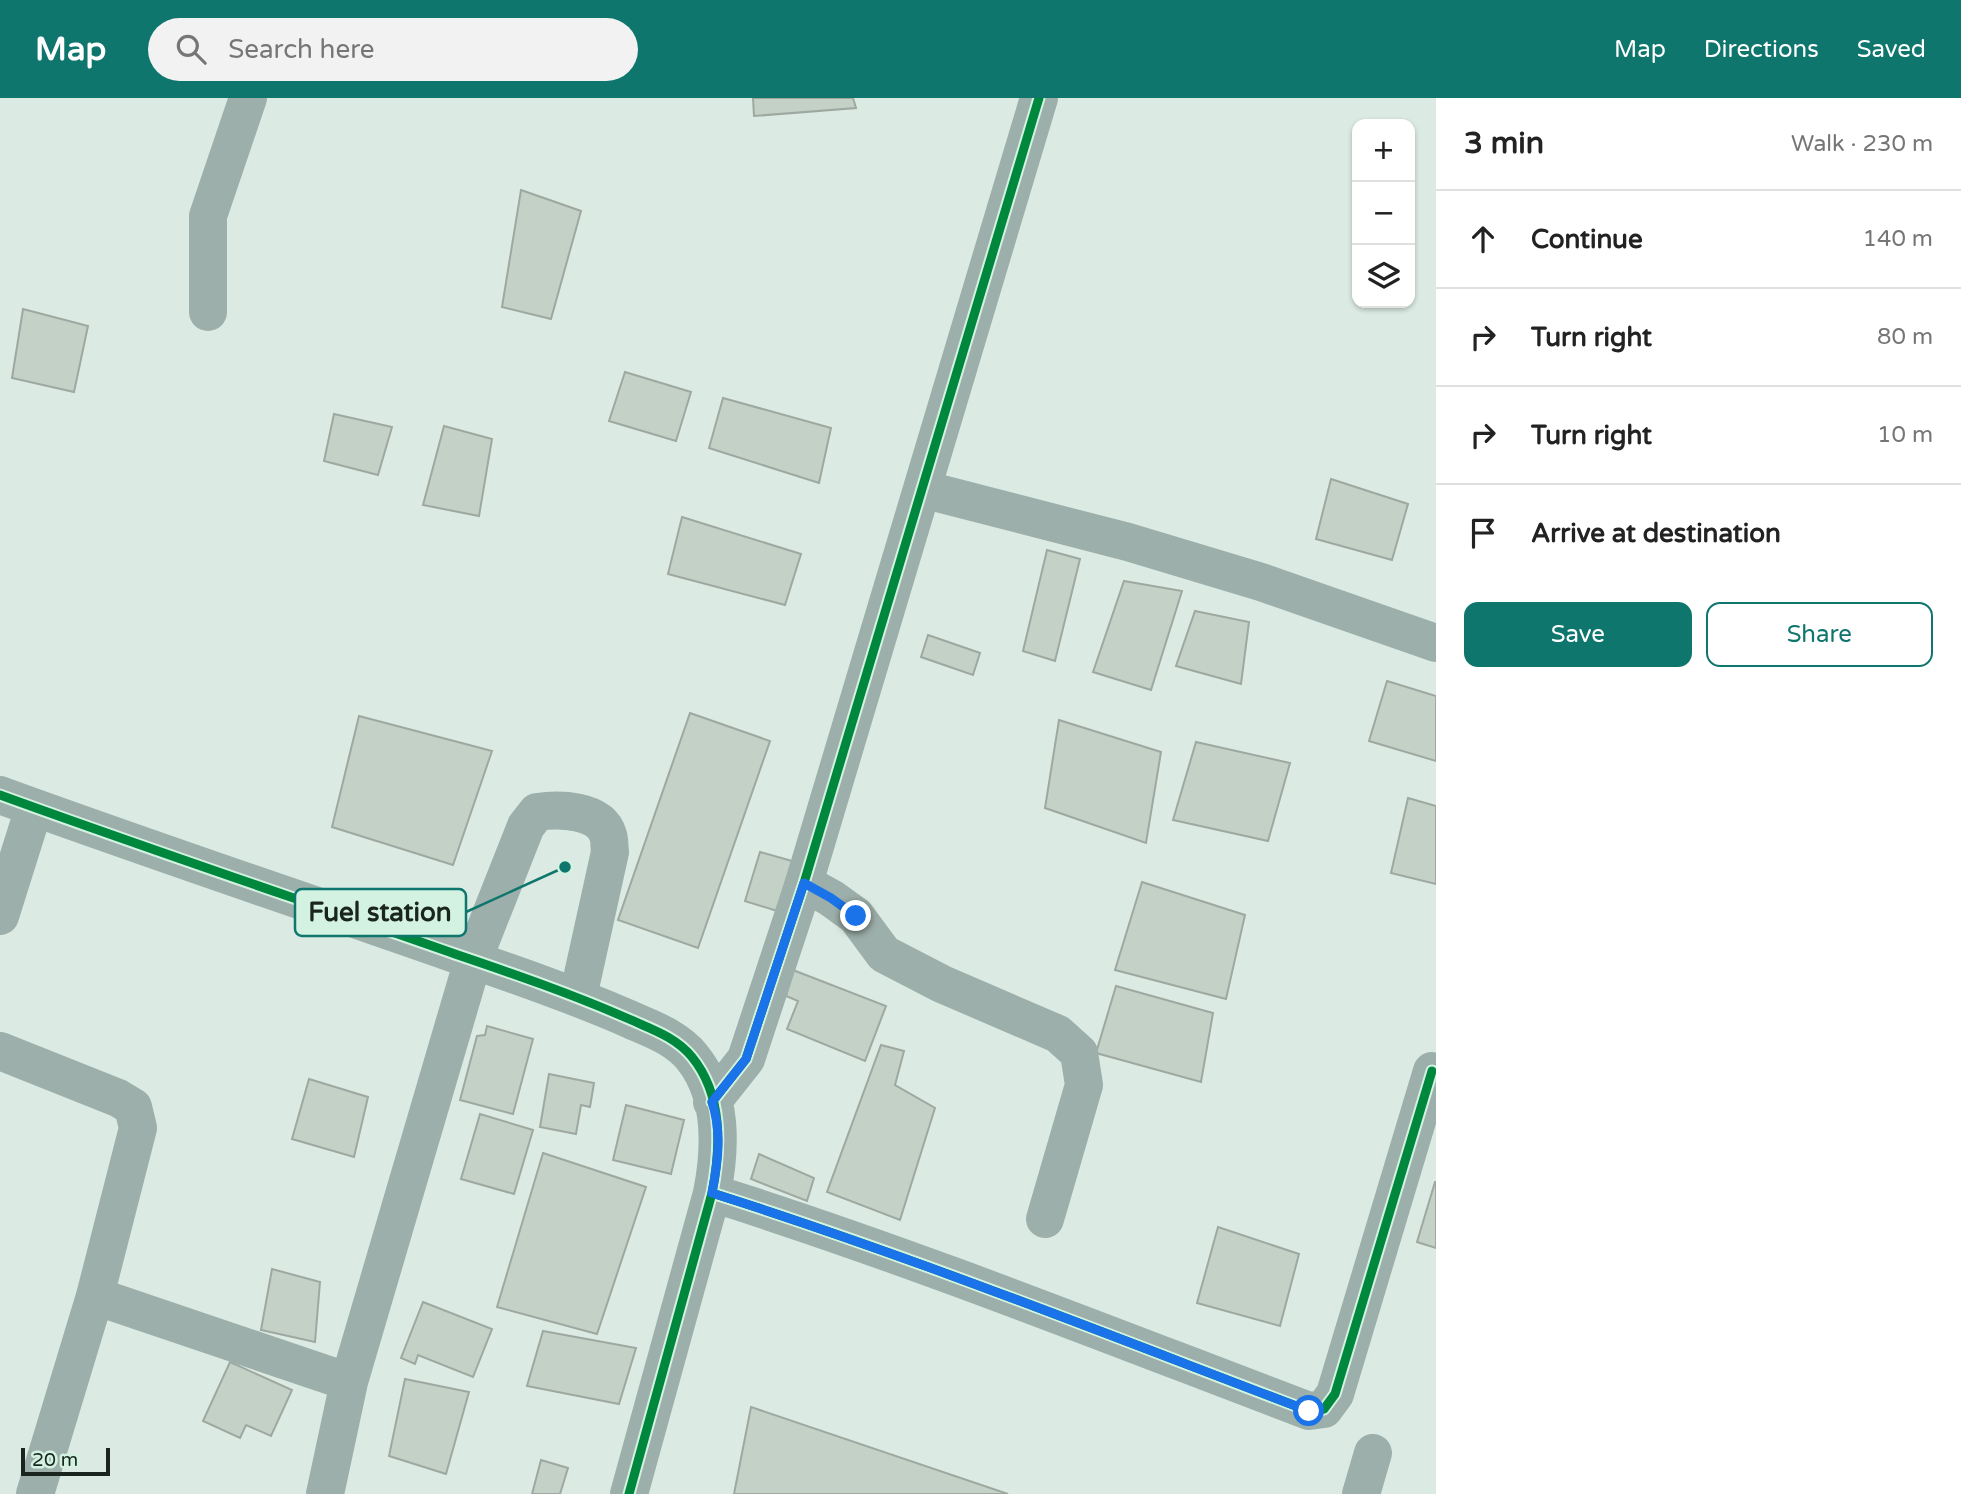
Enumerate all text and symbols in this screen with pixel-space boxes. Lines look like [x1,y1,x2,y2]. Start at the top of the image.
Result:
search box [148,18,638,81]
text: Map [35,30,106,69]
icon: search [172,30,210,68]
text: Search here [228,34,374,65]
text: Map [1614,35,1666,64]
text: Directions [1704,35,1819,64]
text: Saved [1857,35,1926,64]
map controls [1352,119,1415,308]
button: + [1352,119,1415,182]
text: 3 min [1464,125,1544,162]
text: Walk · 230 m [1791,130,1933,158]
button: − [1352,182,1415,245]
icon: ahead [1464,220,1502,258]
text: Continue [1531,224,1643,255]
text: 140 m [1863,225,1933,253]
button: layers [1352,245,1415,308]
icon: right [1464,318,1502,356]
text: Turn right [1531,322,1652,353]
text: 80 m [1877,323,1933,351]
icon: right [1464,416,1502,454]
text: Turn right [1531,420,1652,451]
text: 10 m [1877,421,1933,449]
icon: arrive [1464,514,1502,552]
text: Arrive at destination [1531,518,1781,549]
button: Save [1464,602,1692,667]
button: Share [1706,602,1933,667]
callout: Fuel station [295,889,466,936]
text: Fuel station [308,897,452,928]
route end [840,900,871,931]
route start [1293,1395,1324,1426]
scale bar [21,1445,110,1477]
text: 20 m [32,1449,78,1471]

